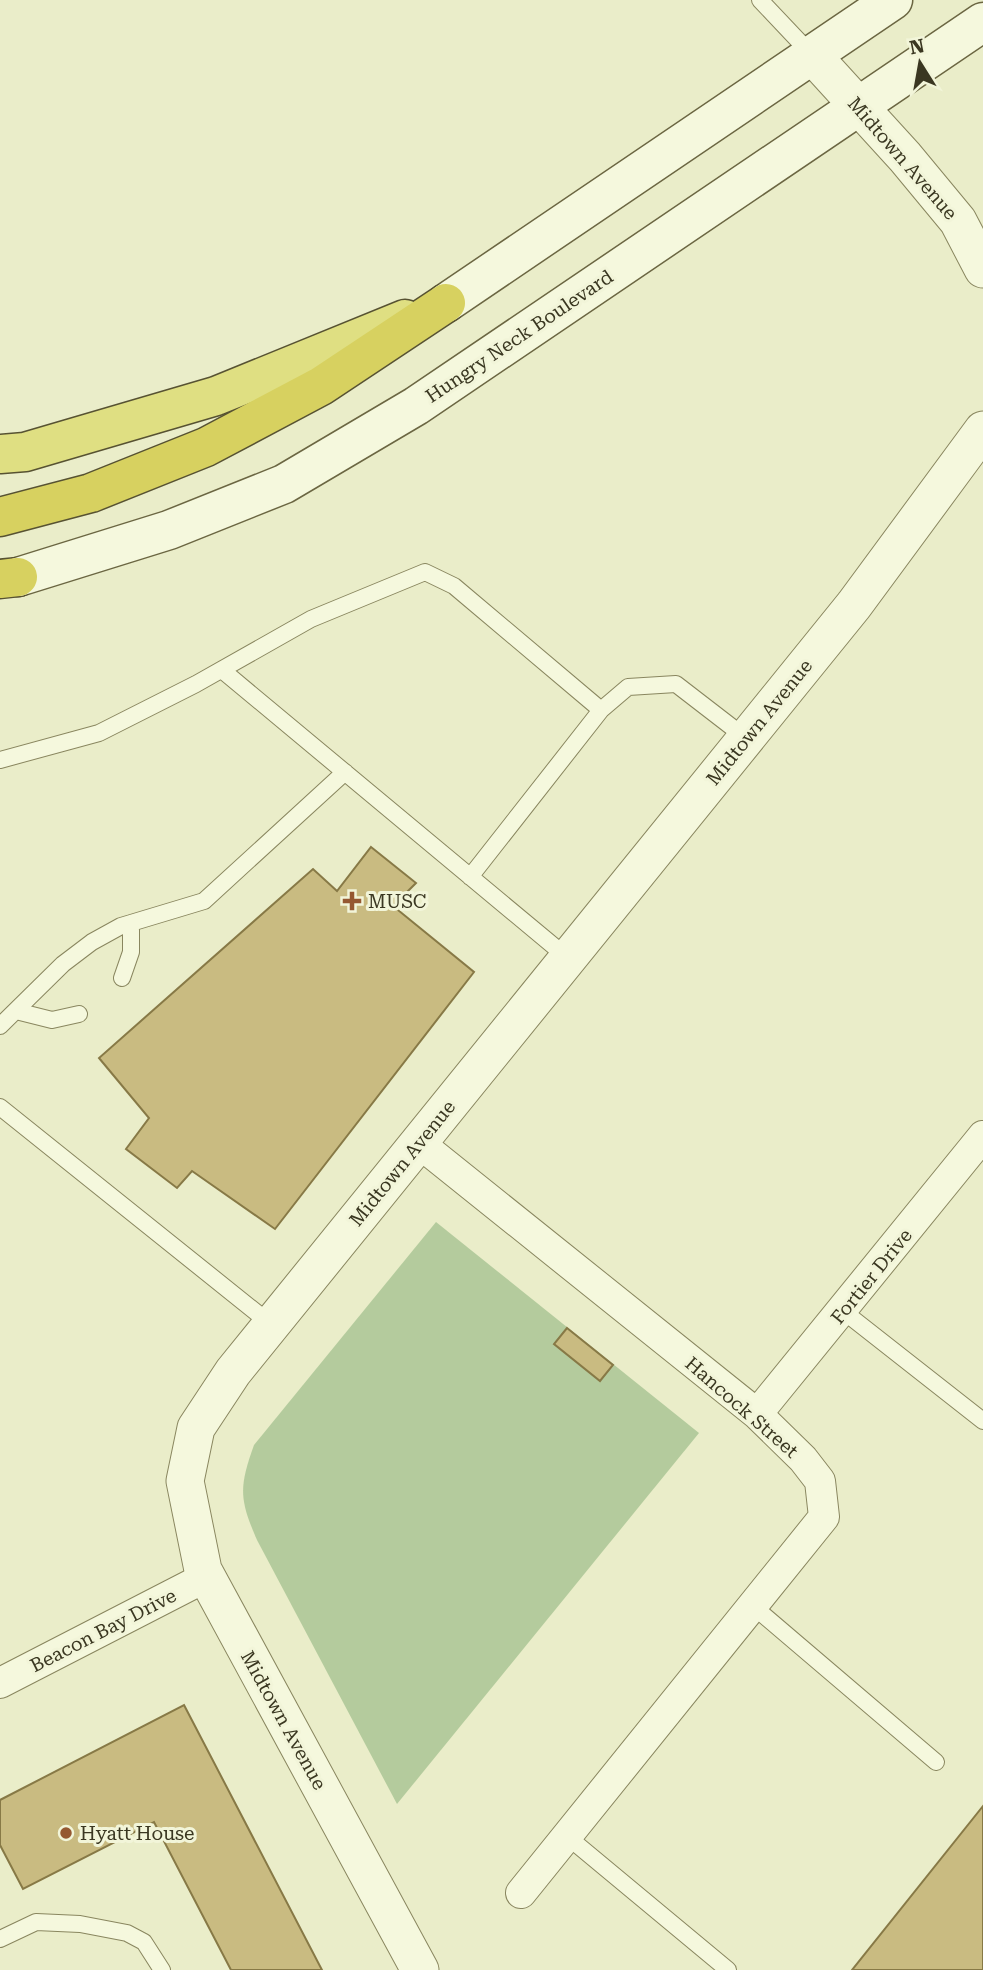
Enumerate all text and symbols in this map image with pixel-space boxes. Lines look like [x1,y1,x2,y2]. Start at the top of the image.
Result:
north arrow [885,28,955,98]
text: N [907,34,927,59]
street label: Midtown Avenue [843,92,962,225]
street label: Hungry Neck Boulevard [421,265,617,408]
street label: Midtown Avenue [702,655,817,790]
place label: MUSC [368,890,426,913]
marker: MUSC [342,891,362,911]
street label: Midtown Avenue [345,1096,460,1231]
street label: Fortier Drive [826,1224,917,1329]
street label: Hancock Street [680,1352,803,1463]
street label: Beacon Bay Drive [26,1584,180,1677]
street label: Midtown Avenue [236,1647,331,1794]
place label: Hyatt House [80,1822,194,1845]
marker: Hyatt House [58,1825,74,1841]

